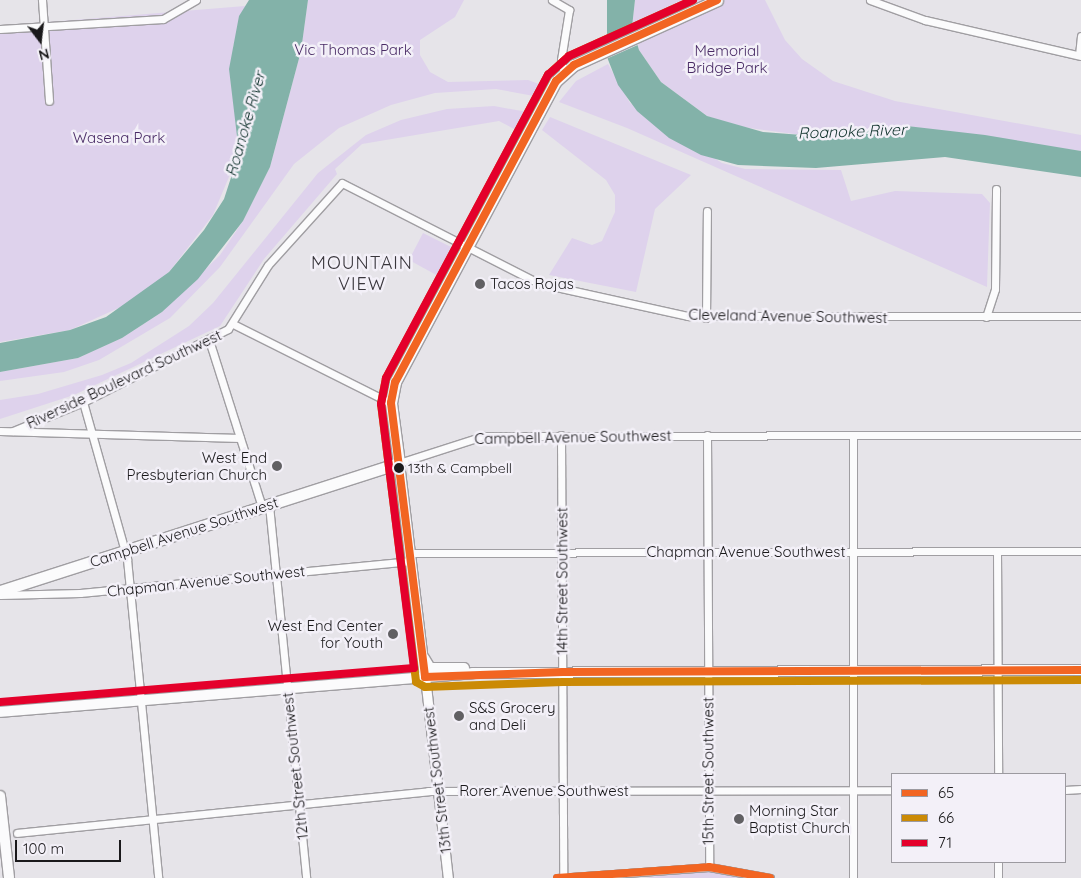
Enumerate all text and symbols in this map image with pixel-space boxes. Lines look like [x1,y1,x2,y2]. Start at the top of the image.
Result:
north arrow [15,15,65,65]
park label: Vic Thomas Park [294,41,412,59]
park label: Memorial Bridge Park [686,41,768,76]
text: N [37,44,51,65]
water label: Roanoke River [221,69,269,179]
water label: Roanoke River [798,120,906,142]
park label: Wasena Park [73,129,165,147]
district label: MOUNTAIN VIEW [310,253,414,296]
place label: Tacos Rojas [490,275,574,293]
marker: Tacos Rojas [474,278,486,290]
street label: Cleveland Avenue Southwest [688,305,888,327]
street label: Riverside Boulevard Southwest [23,326,225,432]
street label: Campbell Avenue Southwest [474,426,672,448]
place label: West End Presbyterian Church [127,448,267,483]
marker: West End Presbyterian Church [271,460,283,472]
place label: 13th & Campbell [408,460,512,476]
marker: 13th & Campbell [394,463,404,473]
street label: Campbell Avenue Southwest [87,493,281,571]
street label: 14th Street Southwest [553,507,571,655]
street label: Chapman Avenue Southwest [647,543,845,561]
street label: Chapman Avenue Southwest [106,562,306,600]
place label: West End Center for Youth [267,616,383,651]
marker: West End Center for Youth [387,628,399,640]
street label: 12th Street Southwest [278,691,312,841]
street label: 15th Street Southwest [699,697,717,845]
place label: S&S Grocery and Deli [469,698,556,733]
street label: 13th Street Southwest [419,706,455,854]
marker: S&S Grocery and Deli [453,710,465,722]
legend [891,773,1066,863]
street label: Rorer Avenue Southwest [459,782,629,800]
text: 65 [938,783,954,802]
place label: Morning Star Baptist Church [749,801,850,836]
text: 66 [938,808,954,827]
marker: Morning Star Baptist Church [733,813,745,825]
scale bar [18,830,124,862]
text: 71 [938,833,952,852]
text: 100 m [23,839,64,858]

